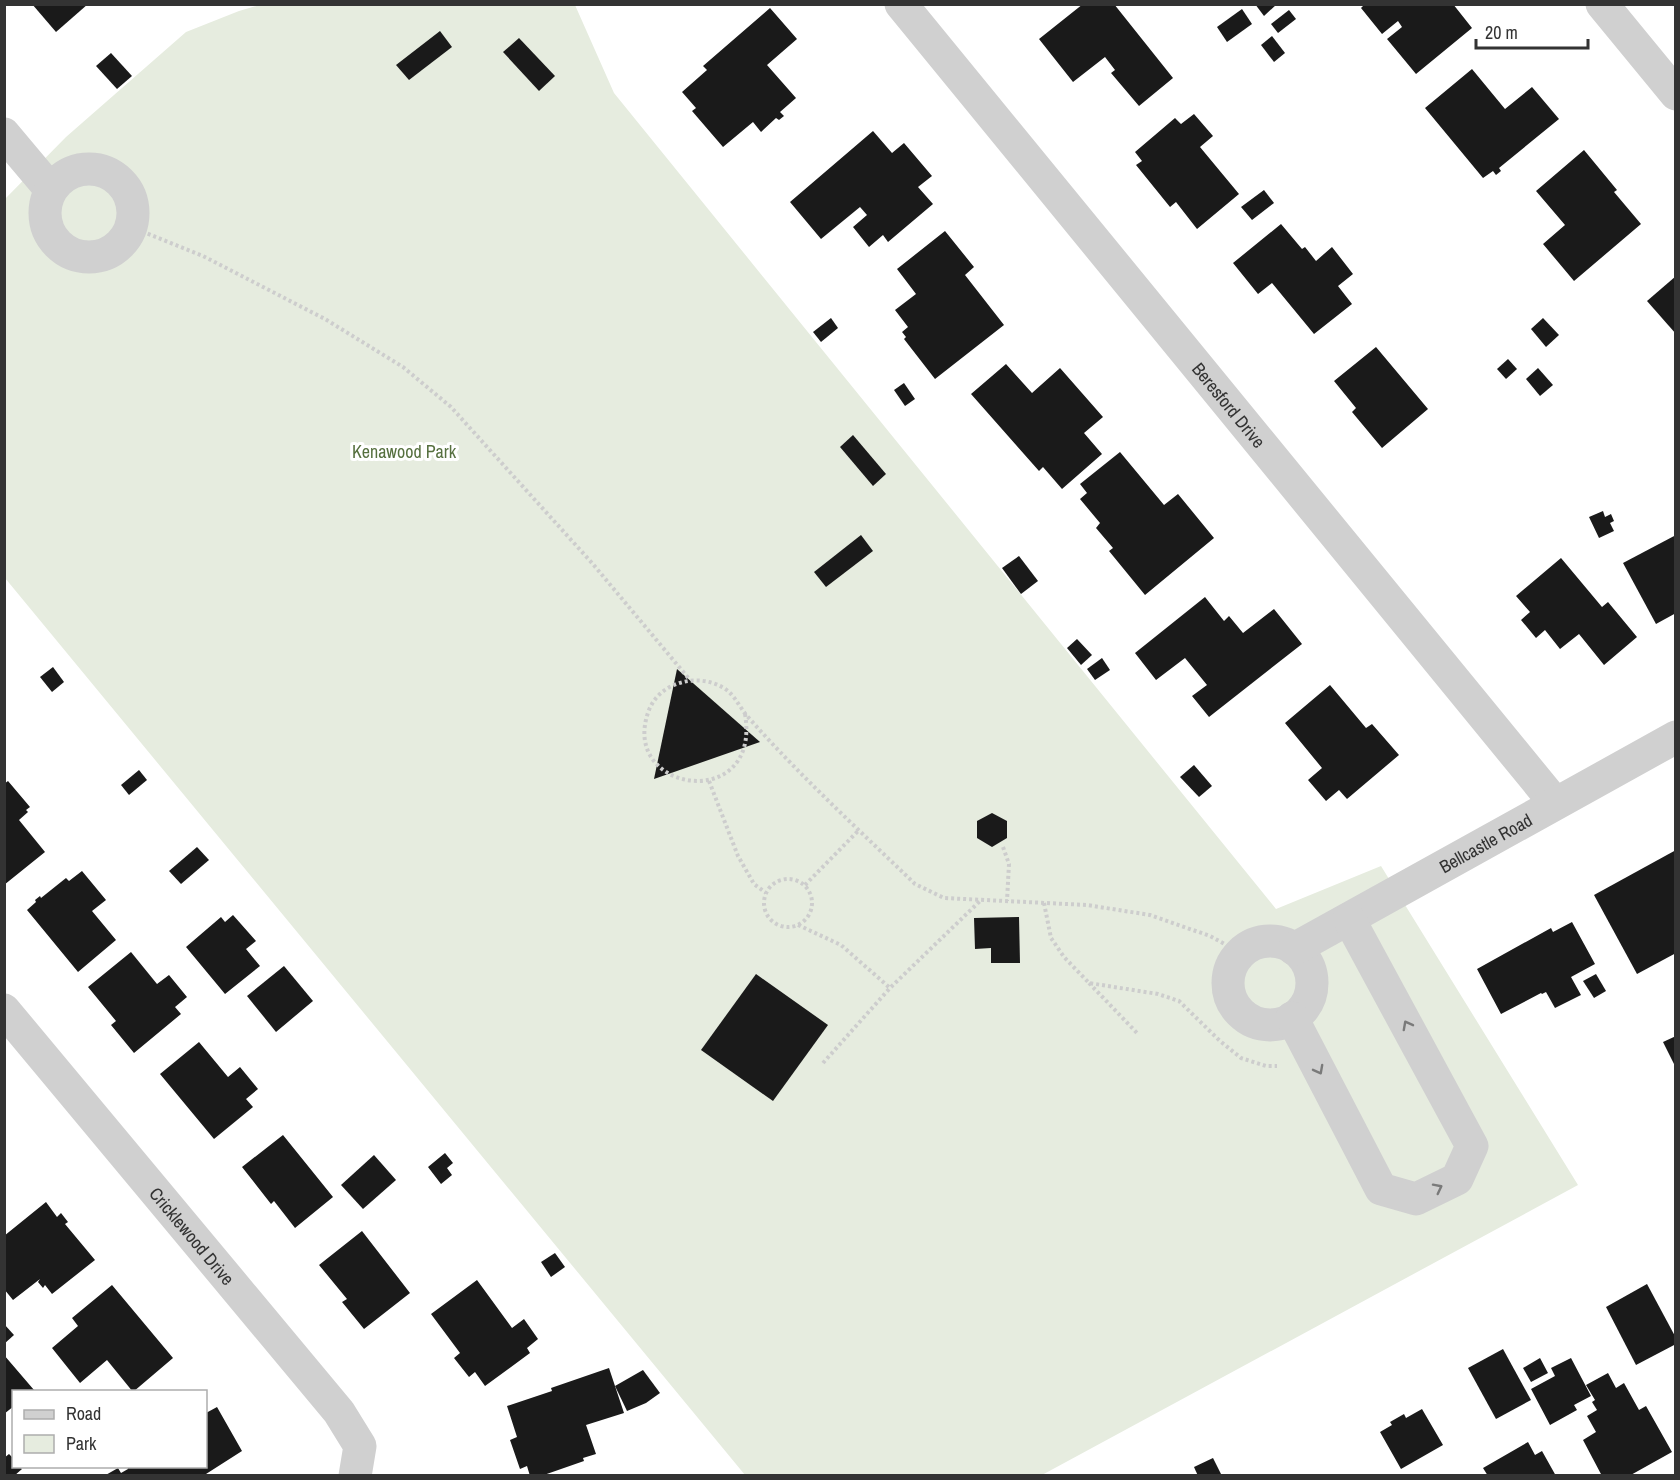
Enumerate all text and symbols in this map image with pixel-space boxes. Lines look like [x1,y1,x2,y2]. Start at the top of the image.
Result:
scale bar [1476,12,1588,50]
text: 20 m [1485,20,1518,45]
street label: Beresford Drive [1187,357,1272,453]
park label: Kenawood Park [352,439,457,464]
street label: Bellcastle Road [1435,807,1536,879]
one-way arrow [1402,1020,1414,1031]
one-way arrow [1312,1064,1323,1075]
street label: Cricklewood Drive [144,1181,240,1290]
one-way arrow [1432,1184,1443,1196]
legend [12,1390,207,1468]
text: Road [66,1401,101,1426]
text: Park [66,1431,97,1456]

